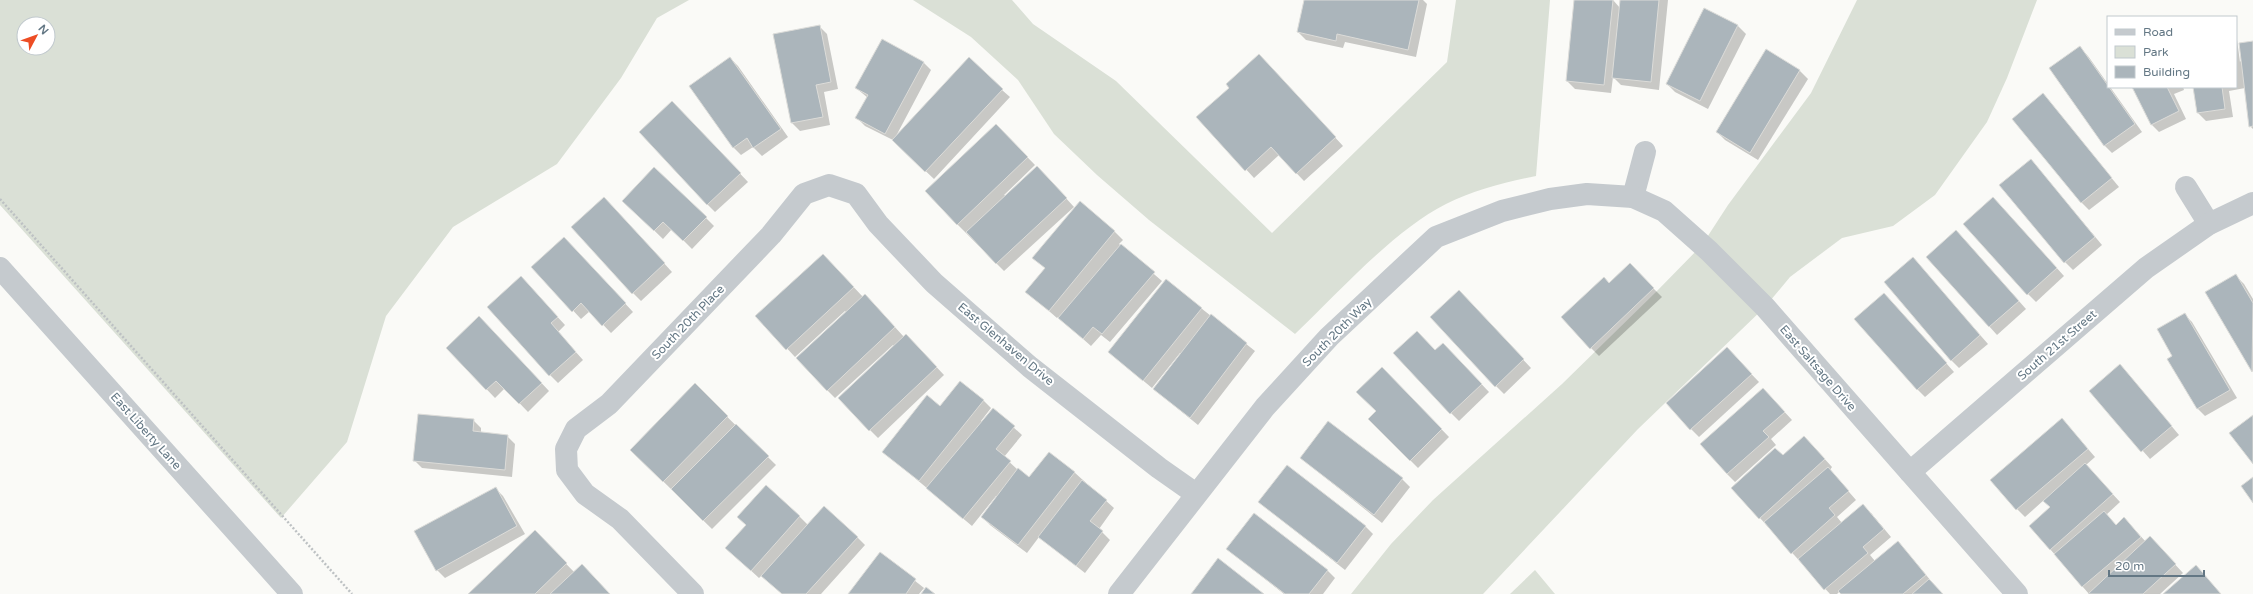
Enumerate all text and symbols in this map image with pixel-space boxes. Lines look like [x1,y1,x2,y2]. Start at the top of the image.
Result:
north arrow [16,16,56,56]
legend [2107,16,2237,88]
text: N [35,22,51,37]
text: Road [2143,25,2173,39]
text: Park [2143,45,2169,59]
text: Building [2143,65,2190,79]
street label: South 20th Place [649,282,727,362]
street label: South 20th Way [1300,294,1375,369]
street label: East Glenhaven Drive [955,300,1057,388]
street label: South 21st Street [2015,307,2100,383]
street label: East Saltsage Drive [1777,322,1859,414]
street label: East Liberty Lane [108,390,184,472]
scale bar [2109,552,2204,578]
text: 20 m [2115,559,2144,573]

